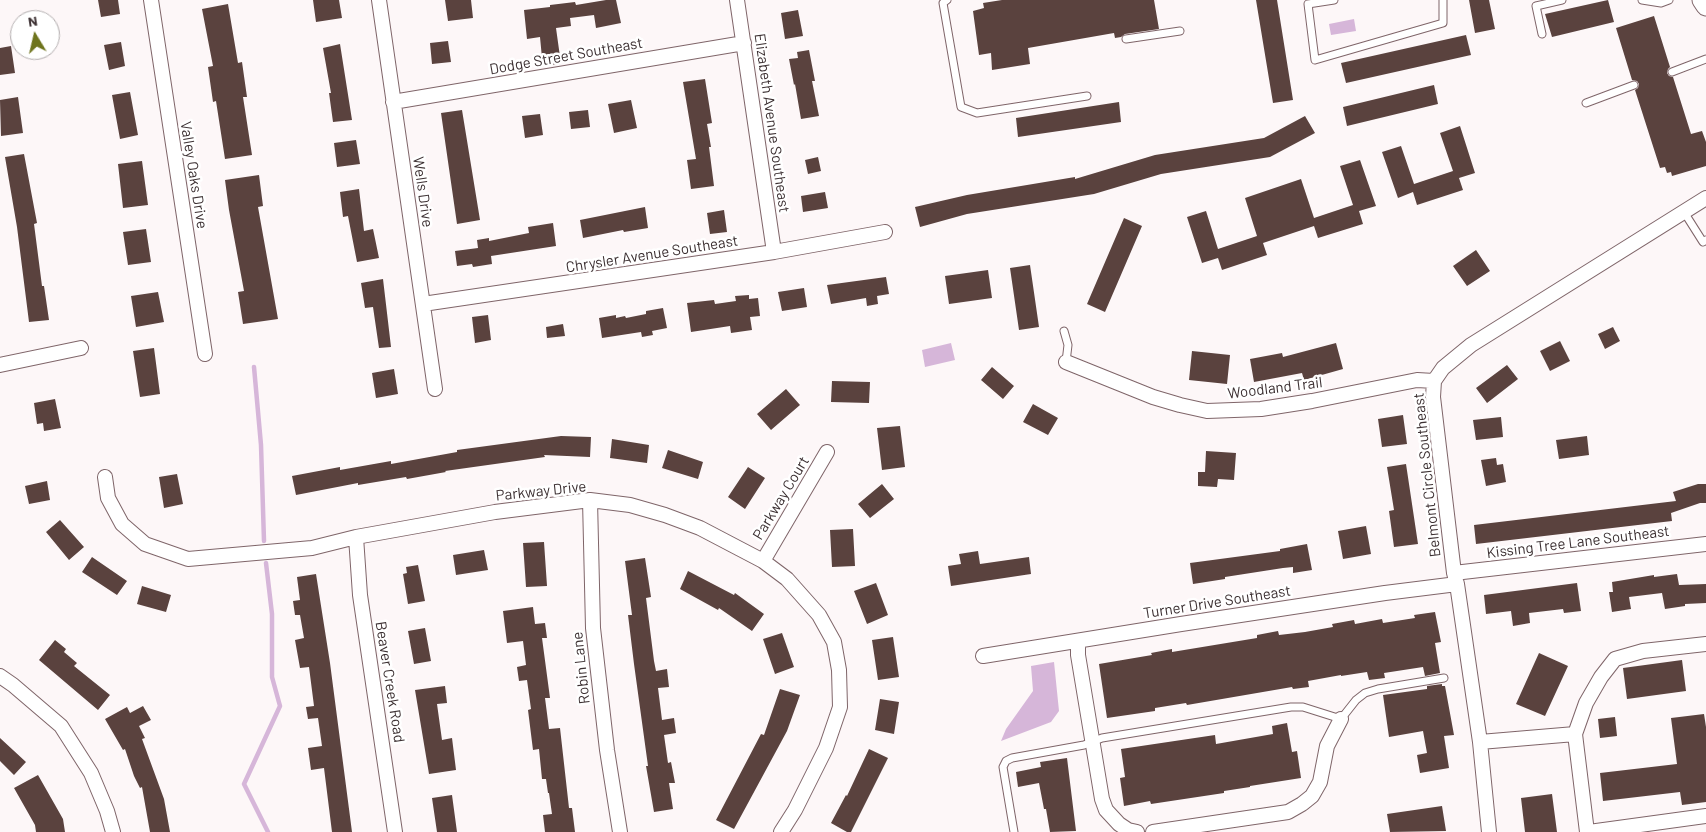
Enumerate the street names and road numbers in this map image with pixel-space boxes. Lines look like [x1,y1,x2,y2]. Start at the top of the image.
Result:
street label: Elizabeth Avenue Southeast [751,32,793,214]
street label: Dodge Street Southeast [488,34,644,78]
street label: Valley Oaks Drive [177,120,211,230]
street label: Wells Drive [409,156,437,228]
street label: Chrysler Avenue Southeast [565,232,739,276]
street label: Woodland Trail [1227,373,1323,403]
street label: Belmont Circle Southeast [1409,392,1445,558]
street label: Parkway Court [749,453,813,543]
street label: Parkway Drive [495,477,587,505]
street label: Kissing Tree Lane Southeast [1486,522,1670,562]
street label: Turner Drive Southeast [1142,581,1292,623]
street label: Beaver Creek Road [372,620,408,744]
street label: Robin Lane [568,631,594,705]

